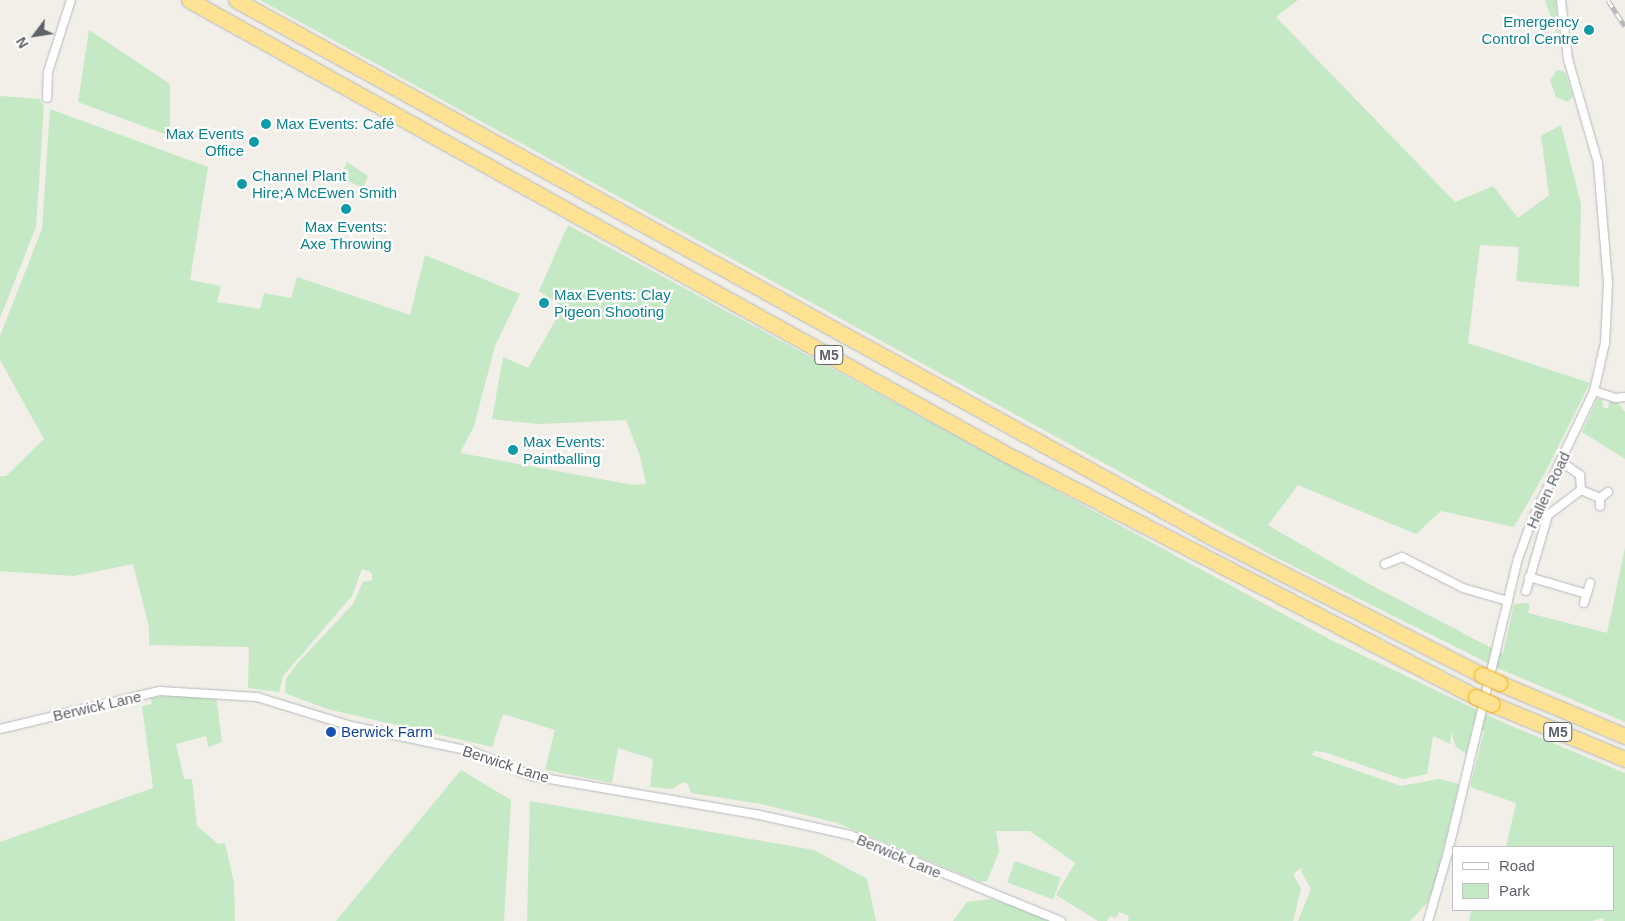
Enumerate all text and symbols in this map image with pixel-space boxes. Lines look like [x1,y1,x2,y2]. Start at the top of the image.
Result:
north arrow [10,10,60,60]
place label: Emergency Control Centre [1481,12,1579,47]
marker: Emergency Control Centre [1583,24,1595,36]
text: N [13,34,32,51]
place label: Max Events: Café [276,115,394,133]
marker: Max Events: Café [260,118,272,130]
place label: Max Events Office [166,124,244,159]
marker: Max Events Office [248,136,260,148]
place label: Channel Plant Hire;A McEwen Smith [252,166,398,201]
marker: Channel Plant Hire;A McEwen Smith [236,178,248,190]
marker: Max Events: Axe Throwing [340,203,352,215]
place label: Max Events: Axe Throwing [300,217,392,252]
place label: Max Events: Clay Pigeon Shooting [554,285,671,320]
marker: Max Events: Clay Pigeon Shooting [538,297,550,309]
road number: M5 [814,344,844,366]
place label: Max Events: Paintballing [523,432,606,467]
marker: Max Events: Paintballing [507,444,519,456]
street label: Hallen Road [1522,449,1574,531]
street label: Berwick Lane [51,687,143,725]
road number: M5 [1543,720,1573,744]
place label: Berwick Farm [341,723,433,741]
marker: Berwick Farm [325,726,337,738]
street label: Berwick Lane [460,742,552,786]
street label: Berwick Lane [854,830,944,882]
legend [1452,846,1615,911]
text: Road [1499,857,1535,874]
text: Park [1499,882,1530,899]

